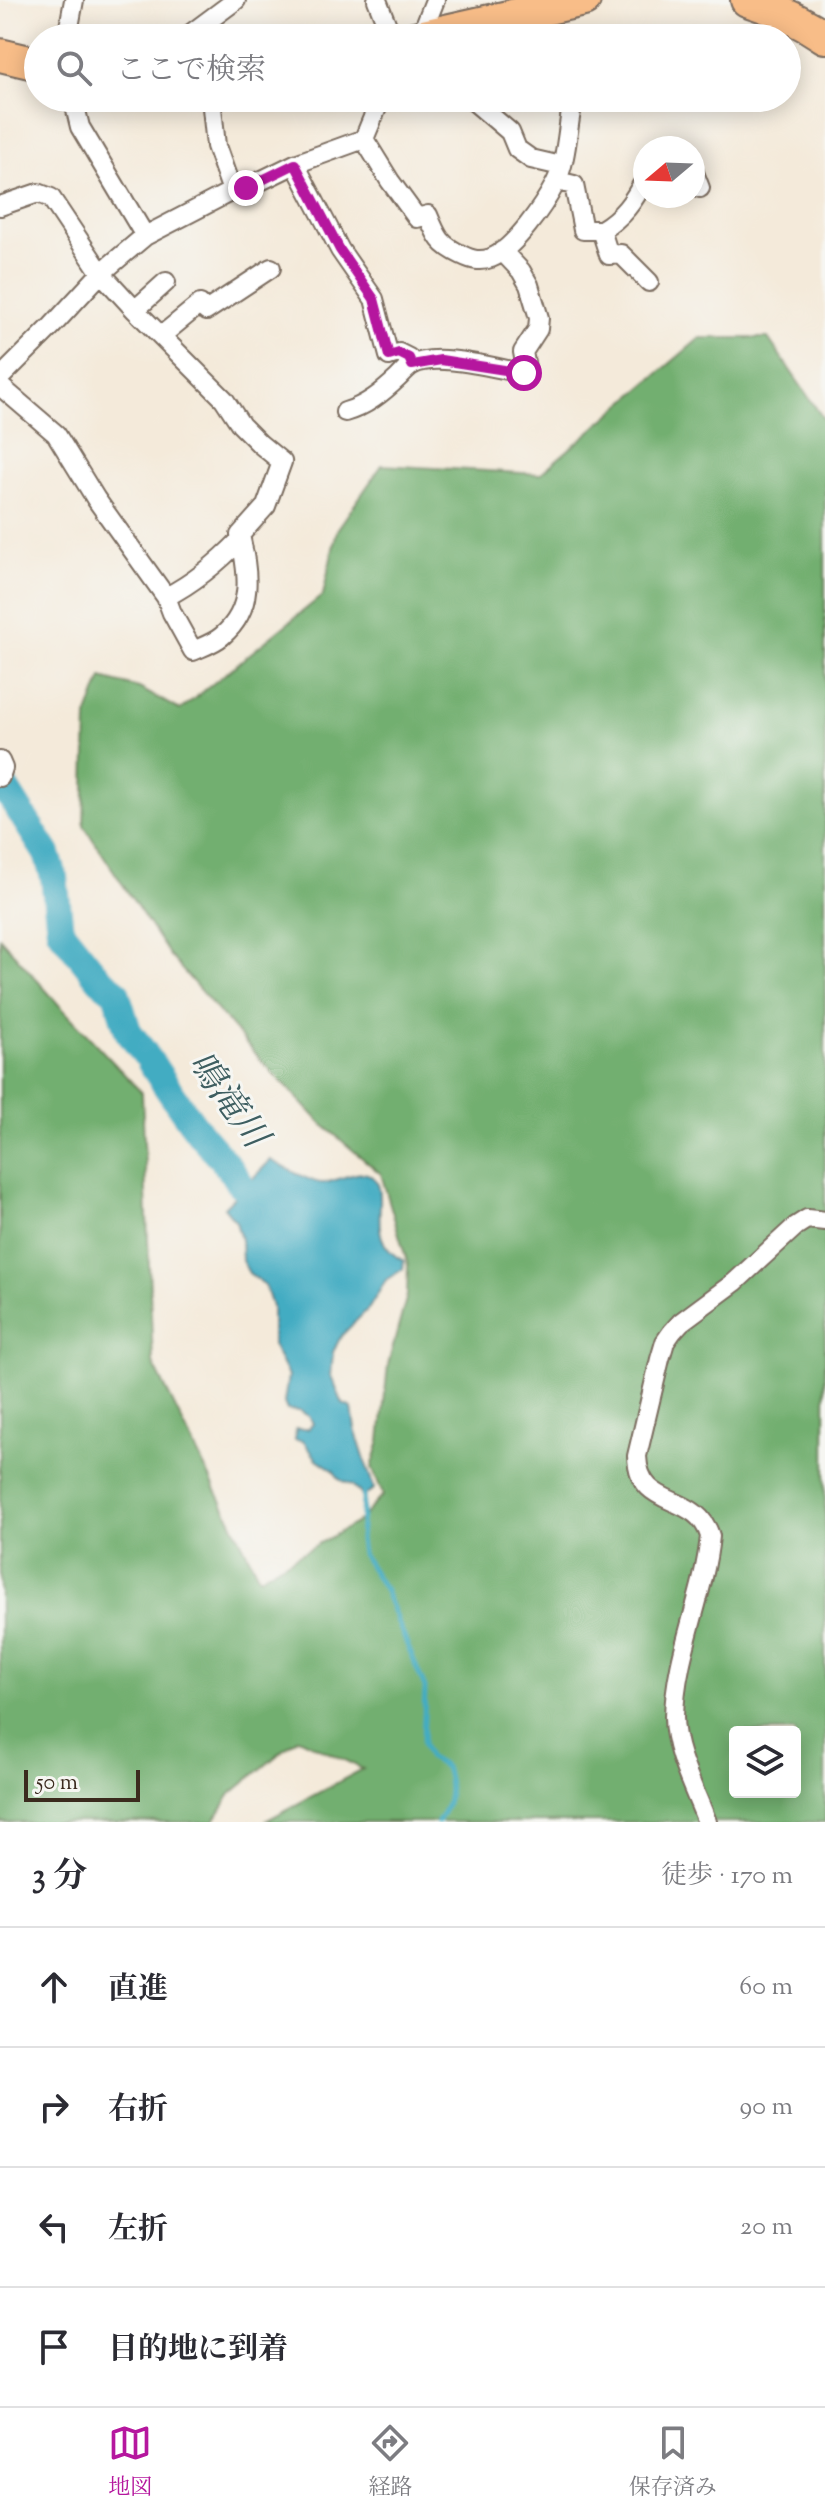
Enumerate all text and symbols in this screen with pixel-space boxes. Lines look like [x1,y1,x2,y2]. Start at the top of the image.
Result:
search box [24,24,801,112]
icon: search [52,46,96,90]
text: ここで検索 [116,50,266,93]
north arrow [633,136,705,208]
route end [228,170,264,206]
route start [506,355,542,391]
water label: 鳴滝川 [173,1042,281,1163]
map controls [729,1726,801,1798]
button: layers [729,1726,801,1798]
scale bar [24,1766,140,1802]
text: 50 m [36,1768,78,1800]
text: 3 分 [32,1853,87,1902]
text: 徒歩 · 170 m [661,1858,793,1895]
icon: ahead [32,1965,76,2009]
text: 直進 [108,1969,168,2012]
text: 60 m [739,1969,793,2006]
icon: right [32,2085,76,2129]
text: 右折 [108,2089,168,2132]
text: 90 m [740,2089,793,2126]
icon: left [32,2205,76,2249]
text: 左折 [108,2209,168,2252]
text: 20 m [740,2209,793,2246]
icon: arrive [32,2325,76,2369]
text: 目的地に到着 [108,2329,288,2372]
tab: 地図 [108,2421,152,2505]
tab: 経路 [368,2421,413,2505]
tab: 保存済み [629,2421,717,2505]

